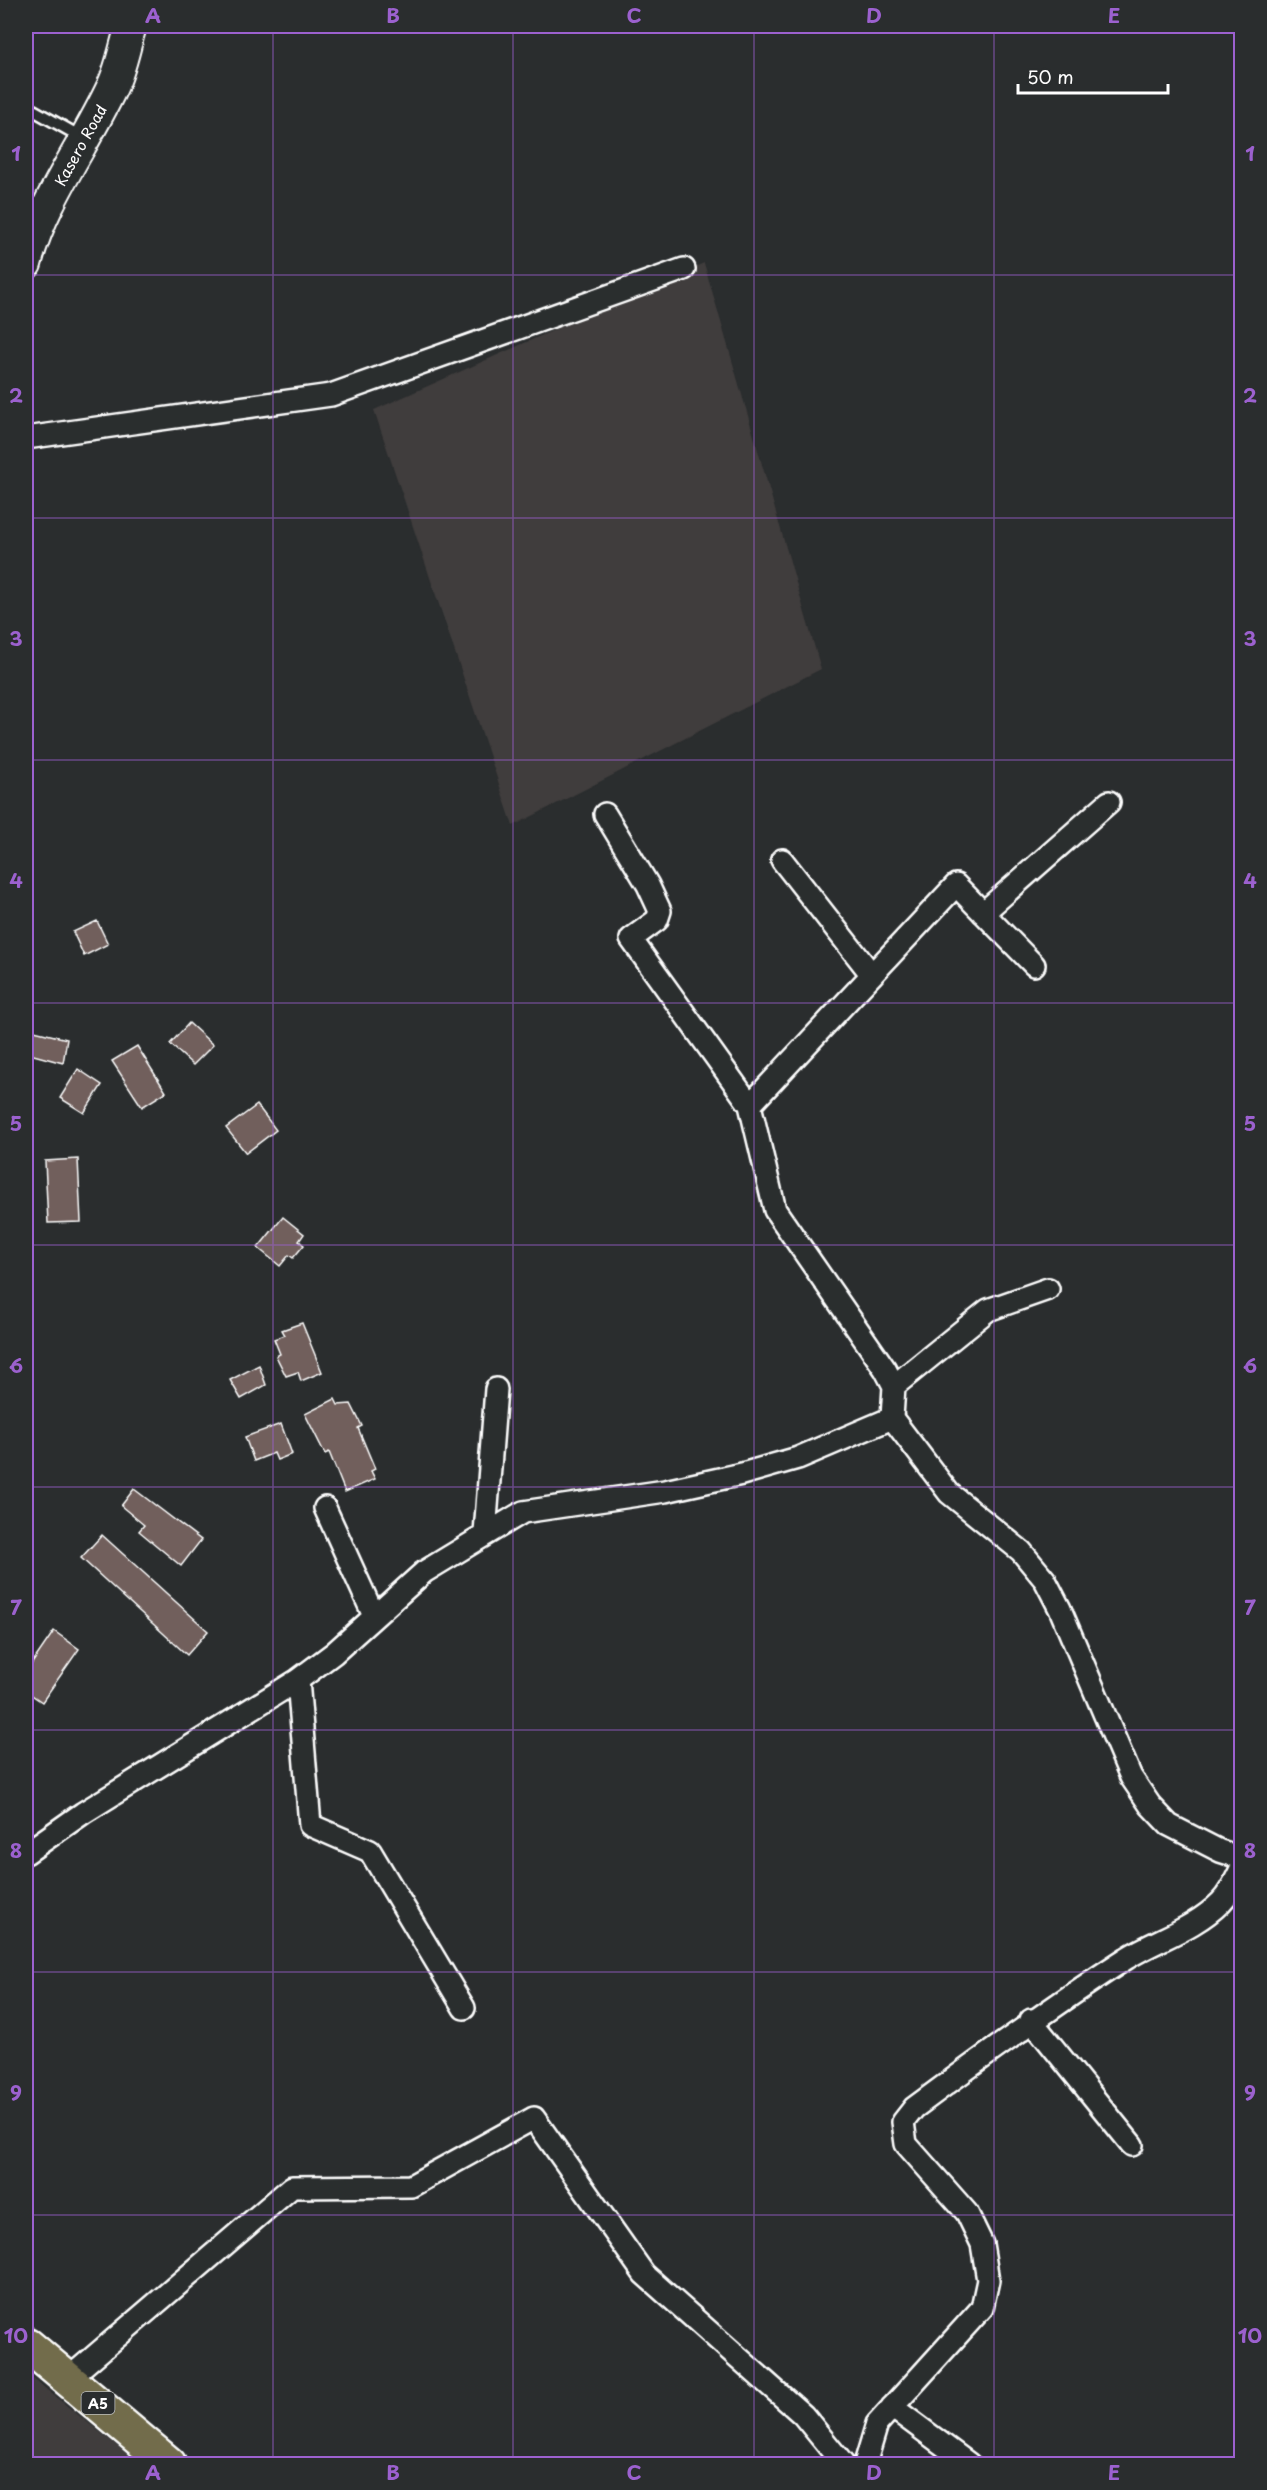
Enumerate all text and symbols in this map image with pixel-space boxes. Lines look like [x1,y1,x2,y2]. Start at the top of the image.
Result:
text: A [145,0,161,30]
text: B [386,0,400,30]
text: C [626,0,642,30]
text: D [866,0,882,30]
text: E [1108,0,1120,30]
scale bar [1018,57,1168,95]
text: 50 m [1027,63,1074,90]
street label: Kasero Road [48,100,112,190]
text: 1 [11,138,21,168]
text: 1 [1245,138,1255,168]
text: 2 [9,380,23,410]
text: 2 [1243,380,1257,410]
text: 3 [9,623,23,653]
text: 3 [1243,623,1257,653]
text: 4 [9,865,23,895]
text: 4 [1243,865,1257,895]
text: 5 [10,1108,22,1138]
text: 5 [1244,1108,1256,1138]
text: 6 [9,1350,23,1380]
text: 6 [1243,1350,1257,1380]
text: 7 [10,1592,22,1622]
text: 7 [1244,1592,1256,1622]
text: 8 [10,1835,22,1865]
text: 8 [1244,1835,1256,1865]
text: 9 [10,2077,22,2107]
text: 9 [1244,2077,1256,2107]
text: 10 [4,2320,28,2350]
text: 10 [1238,2320,1262,2350]
road number: A5 [82,2392,114,2414]
text: A [145,2457,161,2487]
text: B [386,2457,400,2487]
text: C [626,2457,642,2487]
text: D [866,2457,882,2487]
text: E [1108,2457,1120,2487]

